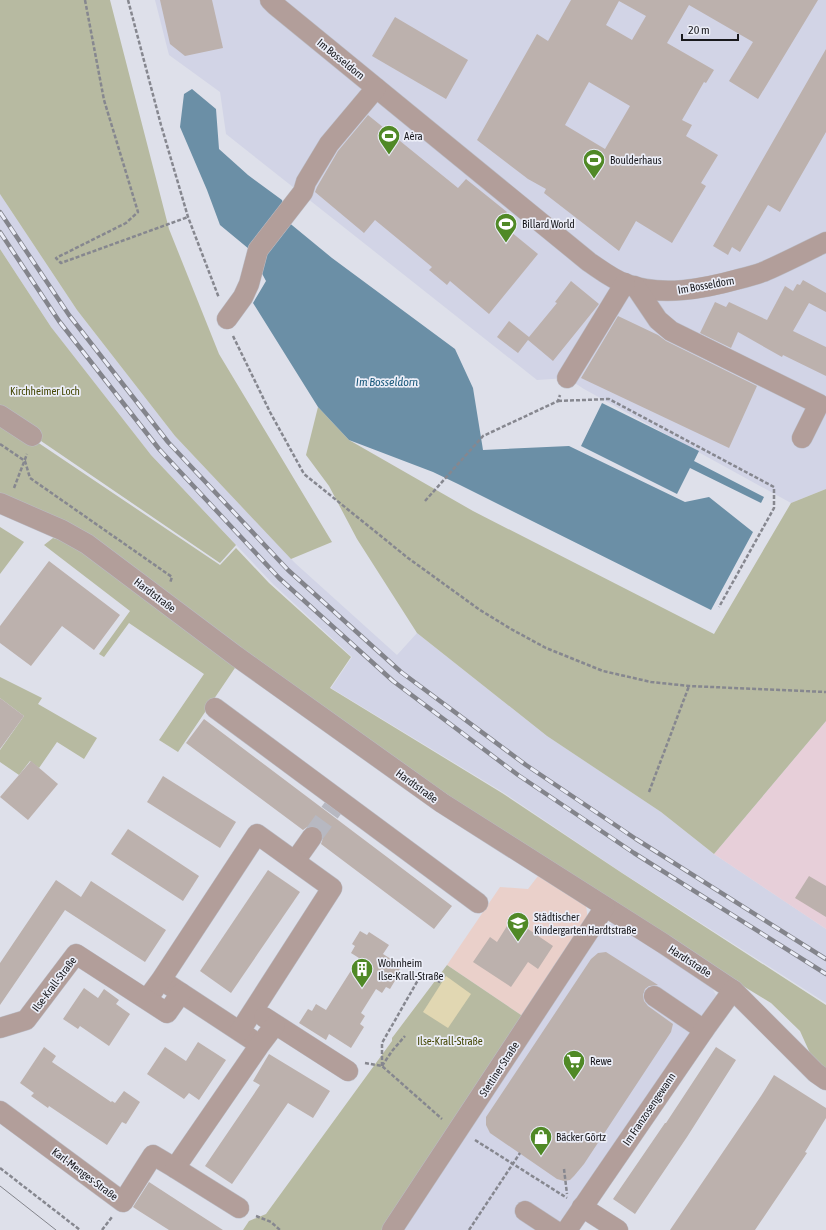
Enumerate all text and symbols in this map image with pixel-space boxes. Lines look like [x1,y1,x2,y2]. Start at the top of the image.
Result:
scale bar [682,16,738,42]
text: 20 m [688,23,710,37]
street label: Im Bosseldorn [315,36,367,82]
sports icon: Aėra [376,123,402,156]
place label: Aėra [404,130,423,142]
sports icon: Boulderhaus [581,147,607,180]
place label: Boulderhaus [610,154,662,166]
sports icon: Billard World [493,211,519,244]
place label: Billard World [522,218,575,230]
street label: Im Bosseldorn [677,274,735,296]
water label: Im Bosseldorn [356,375,418,389]
park label: Kirchheimer Loch [10,385,80,397]
street label: Hardtstraße [132,576,178,614]
street label: Hardtstraße [394,767,440,805]
school or university icon: Städtischer Kindergarten Hardtstraße [505,910,531,943]
place label: Städtischer Kindergarten Hardtstraße [534,911,637,936]
street label: Hardtstraße [666,943,714,979]
street label: Ilse-Krall-Straße [29,954,79,1014]
building icon: Wohnheim Ilse-Krall-Straße [349,956,375,989]
place label: Wohnheim Ilse-Krall-Straße [378,957,444,982]
park label: Ilse-Krall-Straße [417,1035,483,1047]
street label: Stettiner Straße [477,1039,521,1099]
supermarket icon: Rewe [561,1048,587,1081]
place label: Rewe [590,1055,612,1067]
street label: Im Franzosengewann [620,1070,678,1148]
shop icon: Bäcker Görtz [528,1124,554,1157]
place label: Bäcker Görtz [556,1131,606,1143]
street label: Karl-Menges-Straße [50,1145,120,1203]

